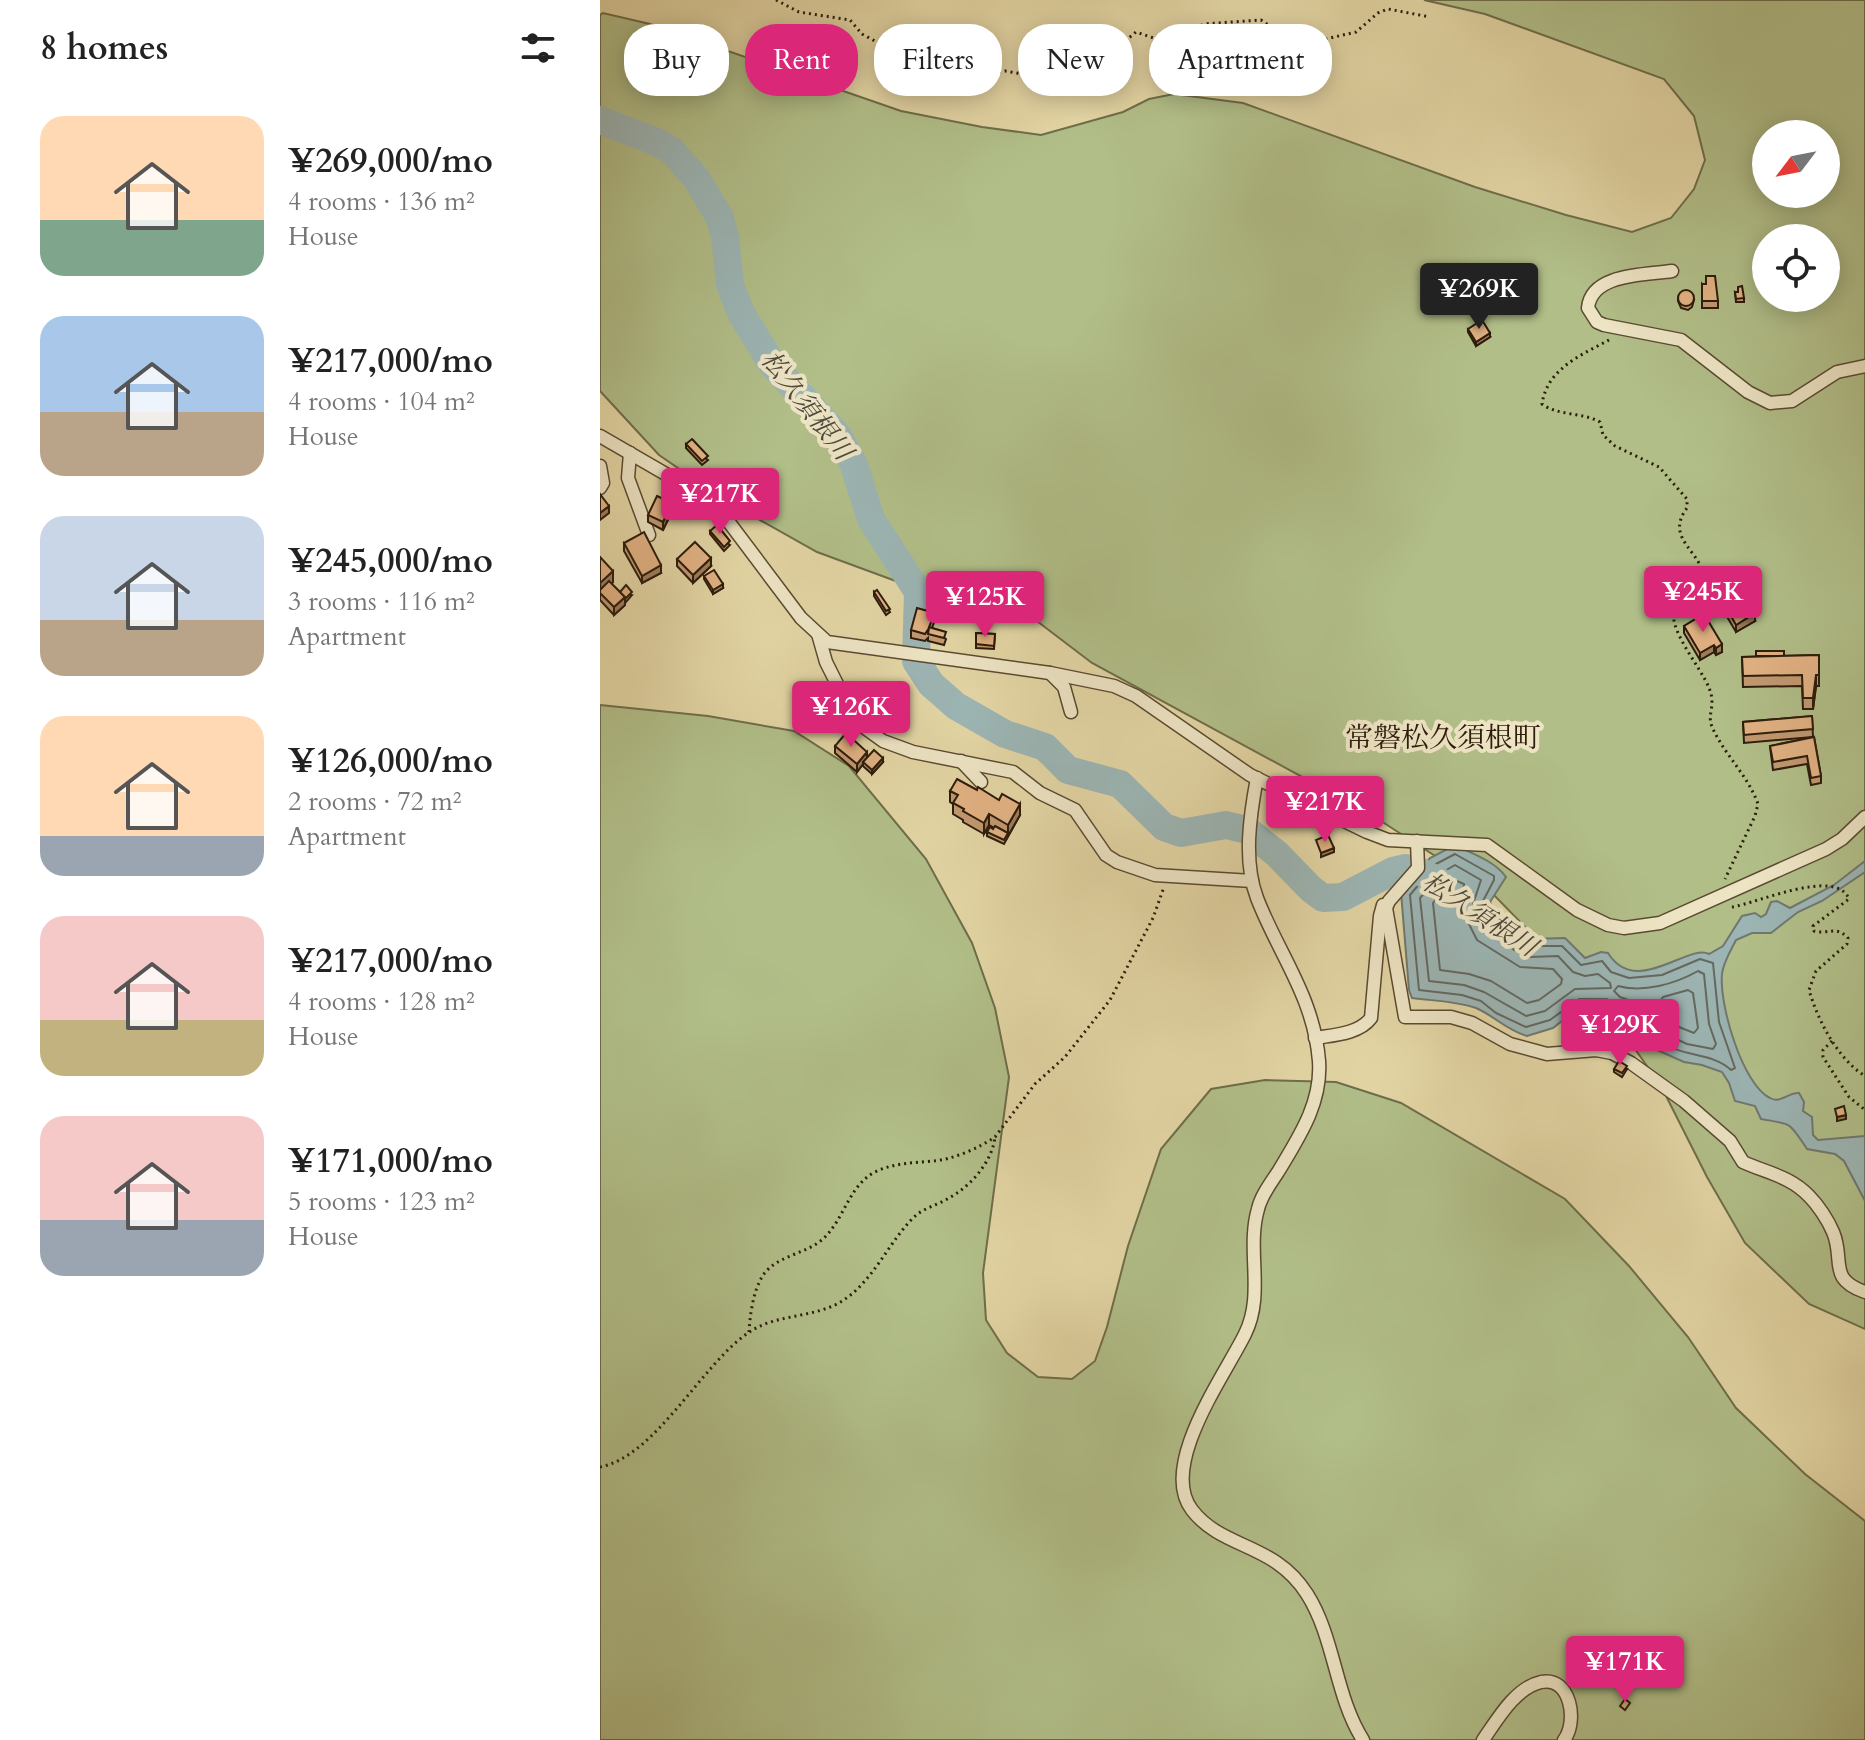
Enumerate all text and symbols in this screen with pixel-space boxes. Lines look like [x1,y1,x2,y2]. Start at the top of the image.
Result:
chip: Buy [624,24,729,96]
chip: Rent [745,24,858,96]
chip: Filters [874,24,1002,96]
chip: New [1018,24,1133,96]
chip: Apartment [1149,24,1332,96]
text: 8 homes [40,25,168,71]
icon: filters [516,26,560,70]
north arrow [1752,120,1840,208]
map controls [1752,120,1840,312]
text: ¥269,000/mo [288,138,493,184]
icon: home [104,148,200,244]
text: 4 rooms · 136 m² [288,184,475,219]
text: House [288,219,359,254]
button: locate [1752,224,1840,312]
pin: ¥269K [1423,263,1535,331]
text: ¥269K [1438,271,1520,306]
text: ¥217,000/mo [288,338,493,384]
water label: 松久須根川 [753,343,862,470]
icon: home [104,348,200,444]
text: 4 rooms · 104 m² [288,384,475,419]
text: House [288,419,359,454]
pin: ¥217K [664,468,776,536]
text: ¥217K [679,476,761,511]
text: ¥245,000/mo [288,538,493,584]
icon: home [104,548,200,644]
pin: ¥245K [1647,566,1759,634]
pin: ¥125K [929,571,1041,639]
text: ¥245K [1662,574,1744,609]
text: ¥125K [944,579,1026,614]
text: 3 rooms · 116 m² [288,584,475,619]
text: Apartment [288,619,406,654]
pin: ¥126K [795,681,907,749]
text: ¥126K [810,689,892,724]
district label: 常磐松久須根町 [1345,719,1541,757]
text: ¥126,000/mo [288,738,493,784]
icon: home [104,748,200,844]
pin: ¥217K [1269,776,1381,844]
text: 2 rooms · 72 m² [288,784,461,819]
text: ¥217K [1284,784,1366,819]
text: Apartment [288,819,406,854]
water label: 松久須根川 [1416,864,1546,966]
text: ¥217,000/mo [288,938,493,984]
icon: home [104,948,200,1044]
text: 4 rooms · 128 m² [288,984,475,1019]
pin: ¥129K [1564,999,1676,1067]
text: ¥129K [1579,1007,1661,1042]
text: House [288,1019,359,1054]
text: ¥171,000/mo [288,1138,493,1184]
icon: home [104,1148,200,1244]
text: 5 rooms · 123 m² [288,1184,475,1219]
text: House [288,1219,359,1254]
pin: ¥171K [1569,1636,1681,1704]
text: ¥171K [1584,1644,1666,1679]

